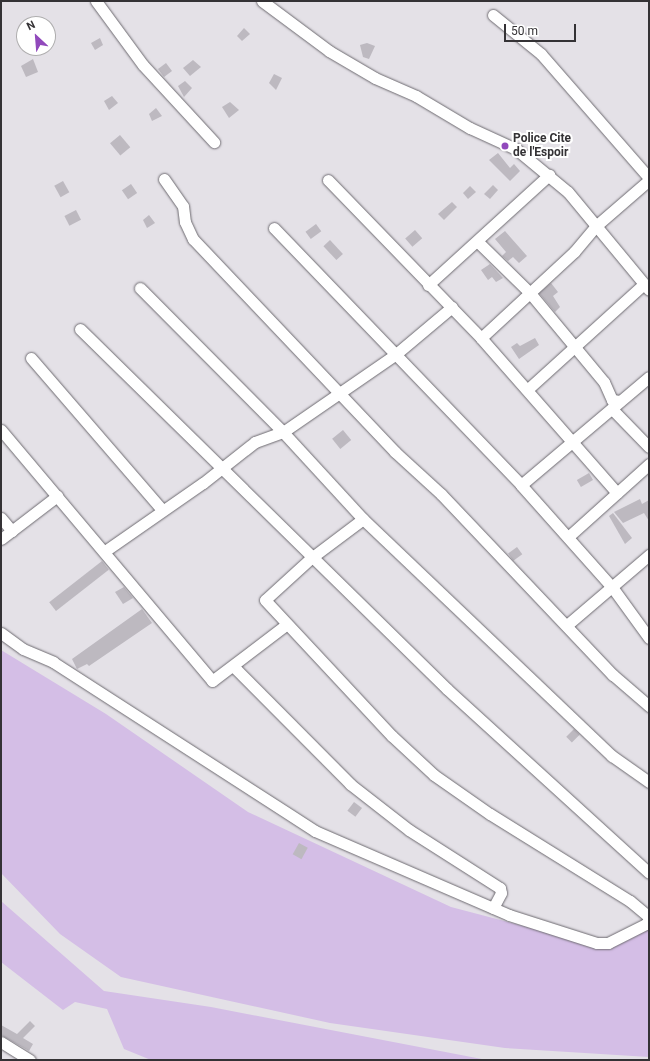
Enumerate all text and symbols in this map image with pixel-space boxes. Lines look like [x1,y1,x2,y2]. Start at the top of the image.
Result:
north arrow [16,16,56,56]
scale bar [506,16,578,42]
text: N [25,18,37,33]
text: 50 m [511,24,538,38]
place label: Police Cite de l'Espoir [513,132,571,160]
marker: Police Cite de l'Espoir [500,141,510,151]

